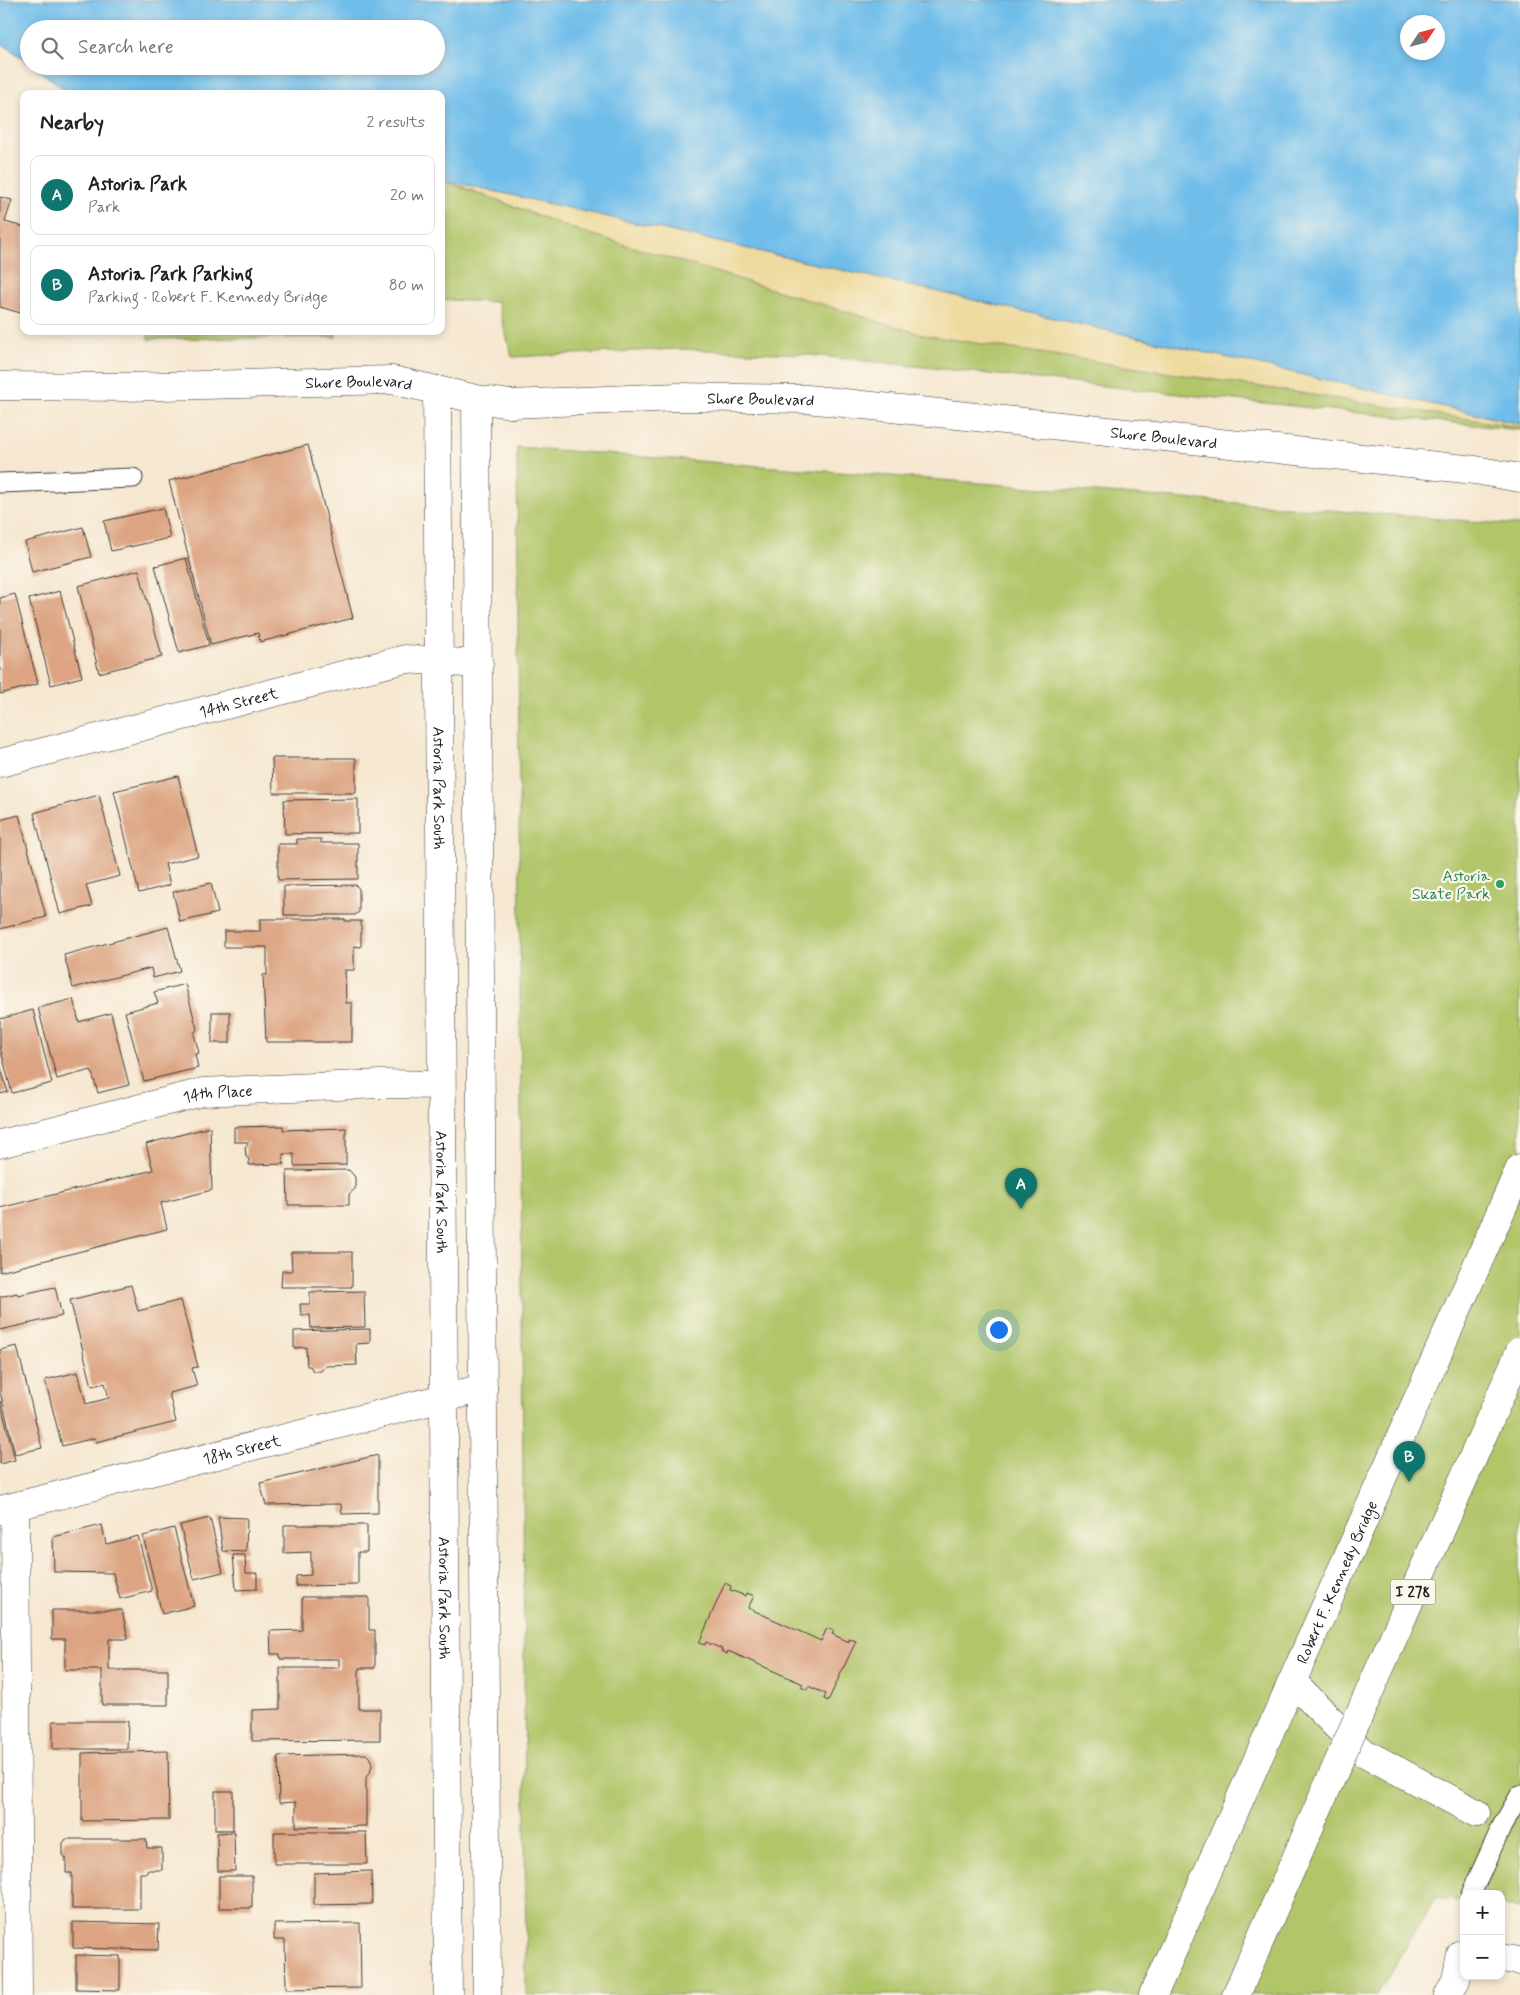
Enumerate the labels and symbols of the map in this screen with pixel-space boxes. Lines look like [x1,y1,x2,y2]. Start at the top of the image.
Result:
north arrow [1400,15,1445,60]
street label: Shore Boulevard [305,371,414,396]
street label: Shore Boulevard [707,388,815,412]
street label: Shore Boulevard [1109,422,1218,455]
street label: 14th Street [197,683,281,723]
street label: Astoria Park South [427,727,449,849]
place label: Astoria Skate Park [1412,866,1490,905]
marker: Astoria Skate Park [1494,878,1506,890]
street label: 14th Place [181,1081,253,1109]
street label: Astoria Park South [430,1131,452,1253]
pin: A [1005,1168,1037,1209]
your location [986,1317,1012,1343]
street label: 18th Street [201,1430,284,1470]
pin: B [1393,1441,1425,1482]
street label: Robert F. Kennedy Bridge [1292,1498,1383,1667]
street label: Astoria Park South [433,1537,455,1659]
road number: I 278 [1390,1580,1436,1604]

